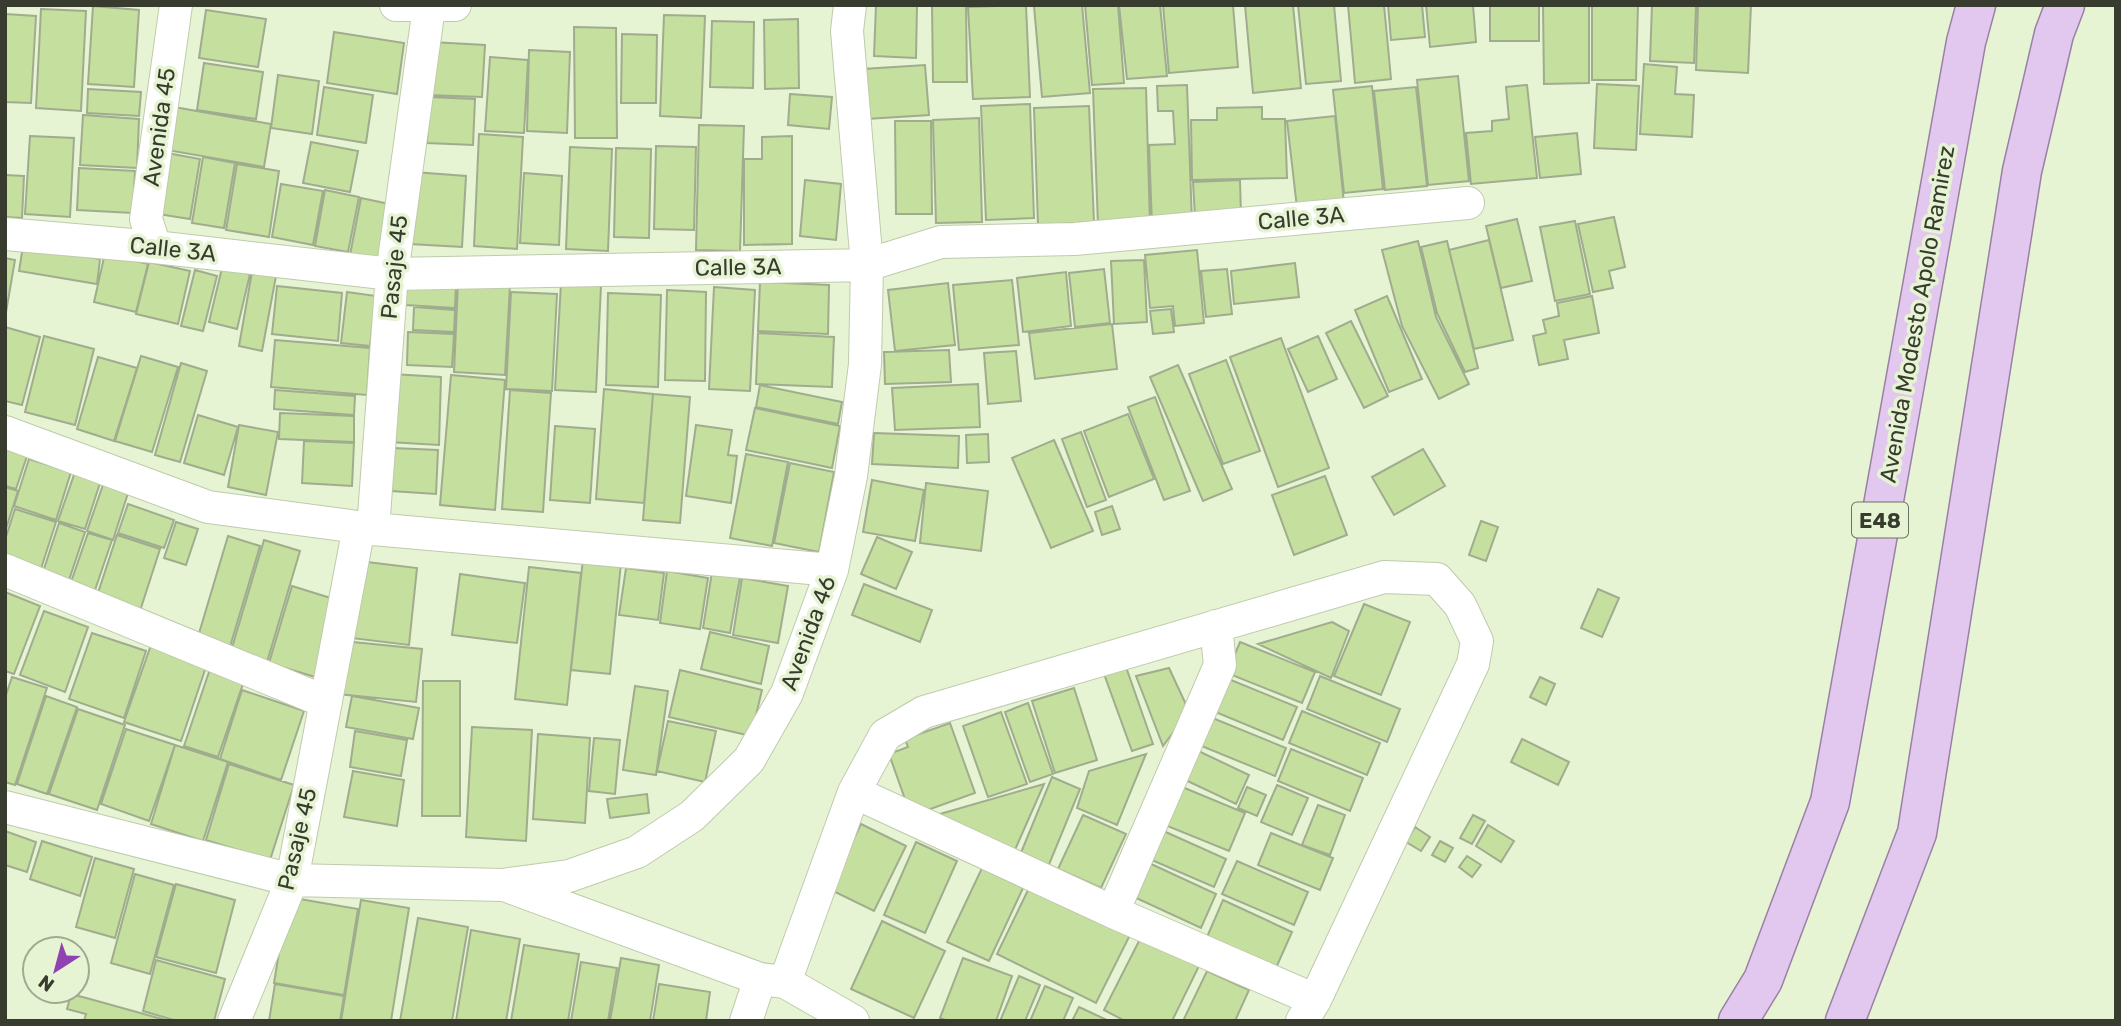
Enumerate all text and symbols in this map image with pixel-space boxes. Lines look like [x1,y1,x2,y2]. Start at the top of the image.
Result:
street label: Avenida 45 [137,66,181,188]
street label: Avenida Modesto Apolo Ramirez [1874,143,1960,485]
street label: Calle 3A [1256,200,1346,236]
street label: Pasaje 45 [375,214,413,320]
street label: Calle 3A [128,231,218,267]
street label: Calle 3A [694,252,782,282]
road number: E48 [1852,503,1908,538]
street label: Avenida 46 [774,572,842,694]
street label: Pasaje 45 [272,785,322,893]
north arrow [21,935,91,1005]
text: N [34,970,59,997]

